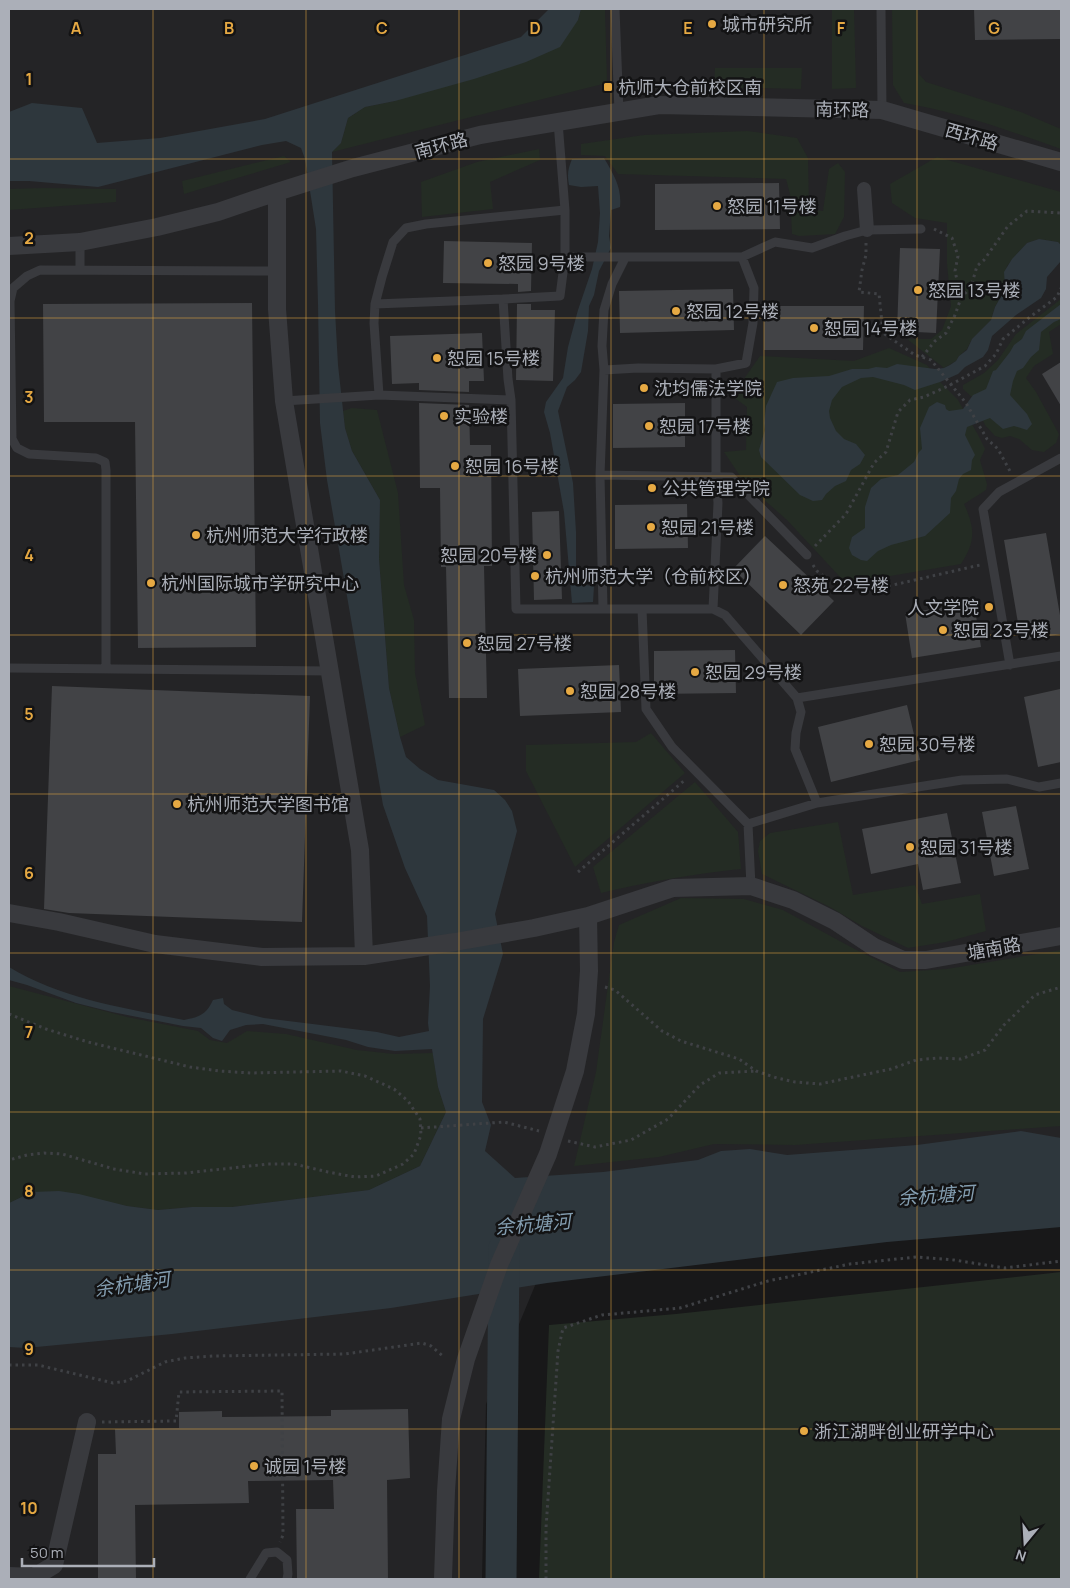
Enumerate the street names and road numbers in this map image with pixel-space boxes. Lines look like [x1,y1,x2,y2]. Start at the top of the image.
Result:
street label: 南环路 [815,97,869,121]
street label: 西环路 [943,117,1001,155]
street label: 南环路 [412,126,470,164]
street label: 塘南路 [965,931,1023,965]

